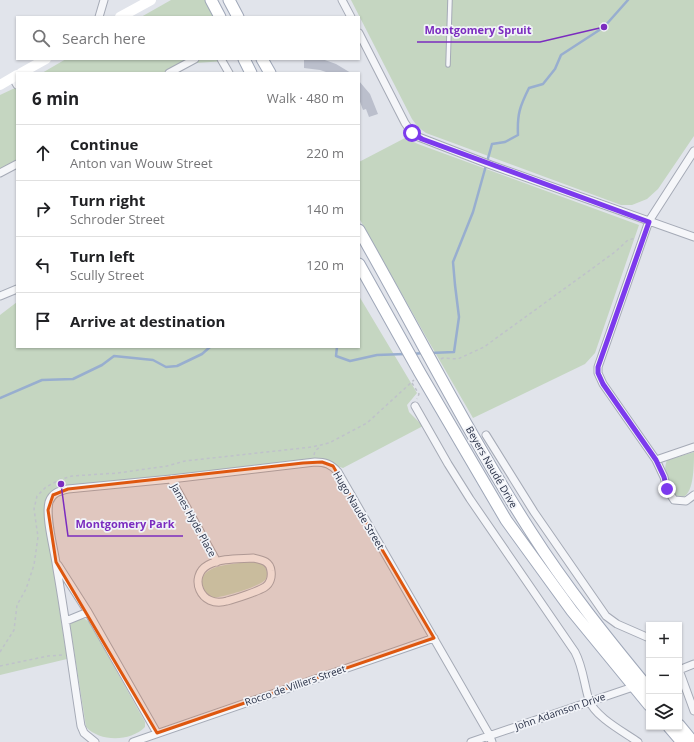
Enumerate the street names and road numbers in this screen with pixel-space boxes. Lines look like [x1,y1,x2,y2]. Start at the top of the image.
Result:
street label: Beyers Naudé Drive [463,424,521,511]
street label: Hugo Naude Street [330,468,388,552]
street label: James Hyde Place [168,480,220,559]
street label: Rocco de Villiers Street [243,661,348,709]
street label: John Adamson Drive [512,689,607,733]

